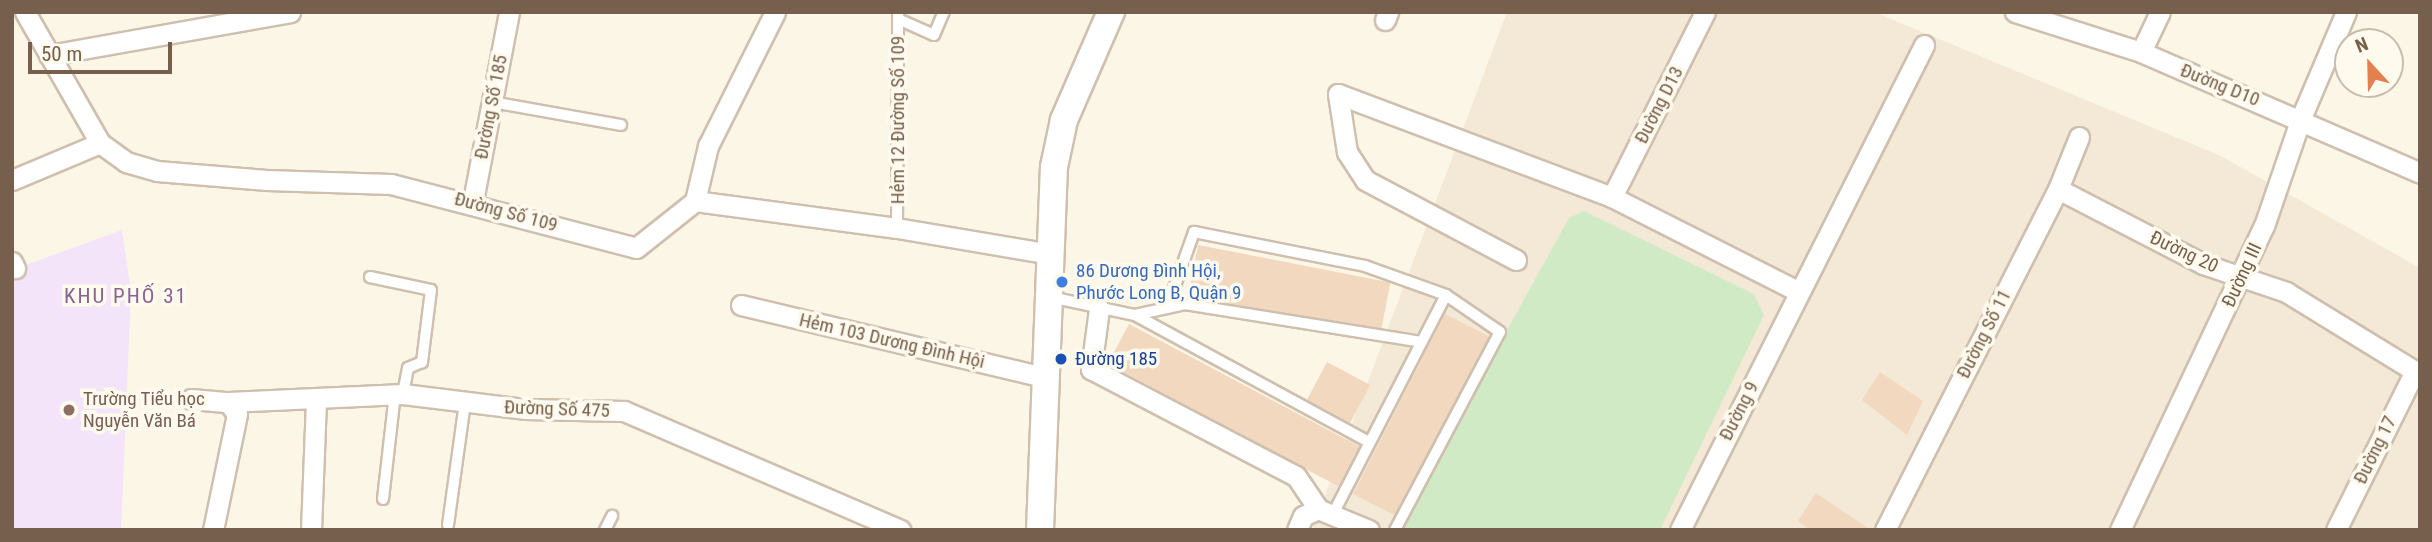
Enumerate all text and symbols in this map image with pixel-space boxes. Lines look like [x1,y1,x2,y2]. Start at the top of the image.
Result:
scale bar [32,28,175,72]
north arrow [2334,28,2404,98]
text: N [2352,32,2371,58]
street label: Hẻm 12 Đường Số 109 [887,36,909,204]
text: 50 m [41,42,82,66]
street label: Đường Số 185 [470,53,512,161]
street label: Đường D10 [2177,59,2263,111]
street label: Đường D13 [1630,63,1688,147]
street label: Đường Số 109 [452,187,560,237]
street label: Đường 20 [2146,226,2222,278]
street label: Đường III [2217,239,2267,311]
place label: 86 Dương Đình Hội, Phước Long B, Quận 9 [1076,260,1241,304]
marker: 86 Dương Đình Hội, Phước Long B, Quận 9 [1054,274,1070,290]
district label: KHU PHỐ 31 [65,283,187,309]
street label: Đường Số 11 [1952,286,2016,382]
street label: Hẻm 103 Dương Đình Hội [797,309,987,373]
place label: Đường 185 [1075,348,1157,370]
marker: Đường 185 [1053,351,1069,367]
street label: Đường 9 [1714,378,1764,444]
place label: Trường Tiểu học Nguyễn Văn Bá [83,388,205,432]
street label: Đường Số 475 [504,396,610,422]
marker: Trường Tiểu học Nguyễn Văn Bá [61,402,77,418]
street label: Đường 17 [2349,412,2401,488]

